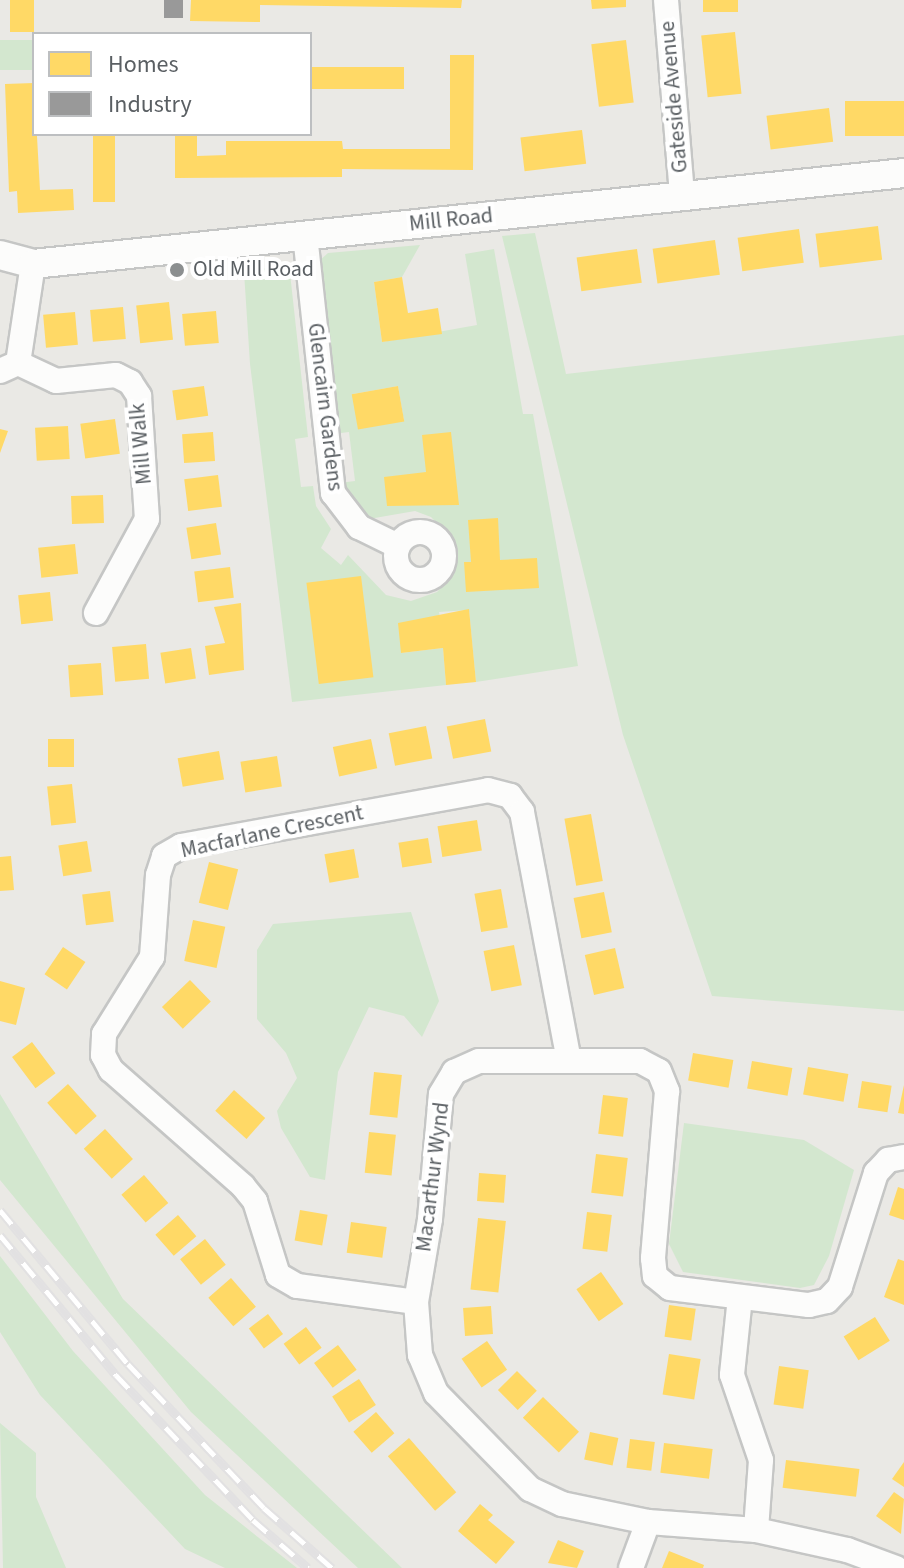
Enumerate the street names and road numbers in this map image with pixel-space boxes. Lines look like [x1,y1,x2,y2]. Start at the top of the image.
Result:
street label: Gateside Avenue [654,20,694,174]
street label: Mill Road [408,202,494,238]
street label: Glencairn Gardens [302,322,348,492]
street label: Mill Walk [124,402,158,486]
street label: Macfarlane Crescent [178,800,366,864]
street label: Macarthur Wynd [411,1101,455,1253]

